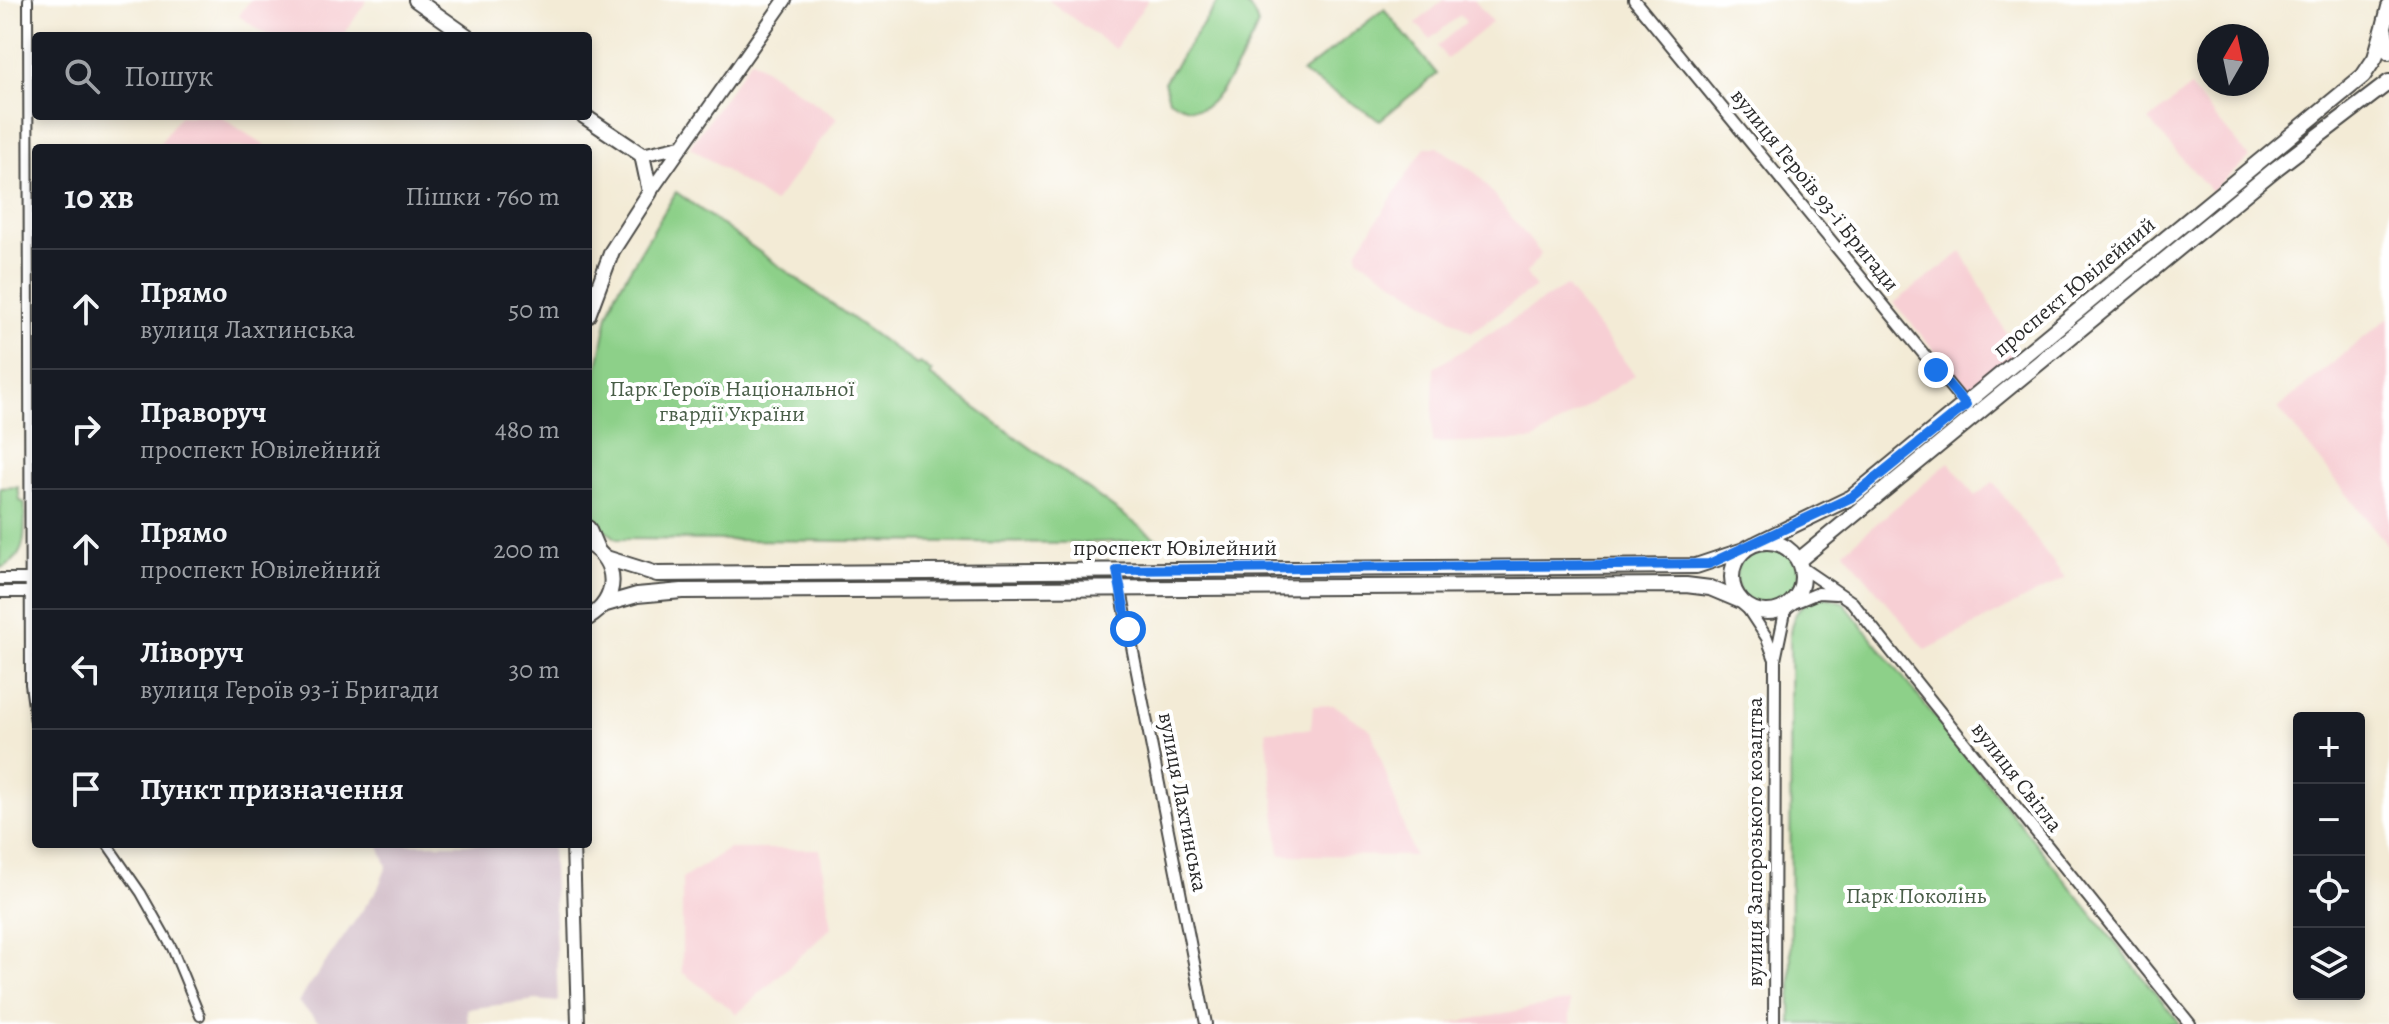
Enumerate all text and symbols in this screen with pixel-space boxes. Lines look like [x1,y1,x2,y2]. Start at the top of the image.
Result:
north arrow [2197,24,2269,96]
search box [32,32,592,120]
icon: search [60,54,104,98]
text: Пошук [124,56,214,96]
street label: вулиця Героїв 93-ї Бригади [1724,82,1906,298]
text: 10 хв [64,173,134,220]
text: Пішки · 760 m [405,179,560,214]
street label: проспект Ювілейний [1986,210,2162,364]
text: Прямо [140,272,227,312]
icon: ahead [64,287,108,331]
text: 50 m [508,292,560,327]
text: вулиця Лахтинська [140,312,355,347]
route end [1918,352,1954,388]
park label: Парк Героїв Національної гвардії України [609,374,855,429]
text: Праворуч [140,392,267,432]
icon: right [64,407,108,451]
text: 480 m [495,412,560,447]
text: проспект Ювілейний [140,432,381,467]
text: Прямо [140,512,227,552]
icon: ahead [64,527,108,571]
text: 200 m [493,532,560,567]
street label: проспект Ювілейний [1073,533,1277,563]
text: проспект Ювілейний [140,552,381,587]
route start [1110,611,1146,647]
text: Ліворуч [140,632,244,672]
icon: left [64,647,108,691]
text: 30 m [509,652,560,687]
text: вулиця Героїв 93-ї Бригади [140,672,439,707]
street label: вулиця Запорозького козацтва [1740,696,1770,987]
street label: вулиця Лахтинська [1151,710,1215,895]
map controls [2293,712,2365,1000]
button: + [2293,712,2365,784]
street label: вулиця Світла [1964,716,2070,839]
icon: arrive [64,767,108,811]
text: Пункт призначення [140,769,404,809]
button: − [2293,784,2365,856]
button: locate [2293,856,2365,928]
park label: Парк Поколінь [1846,881,1987,911]
button: layers [2293,928,2365,1000]

